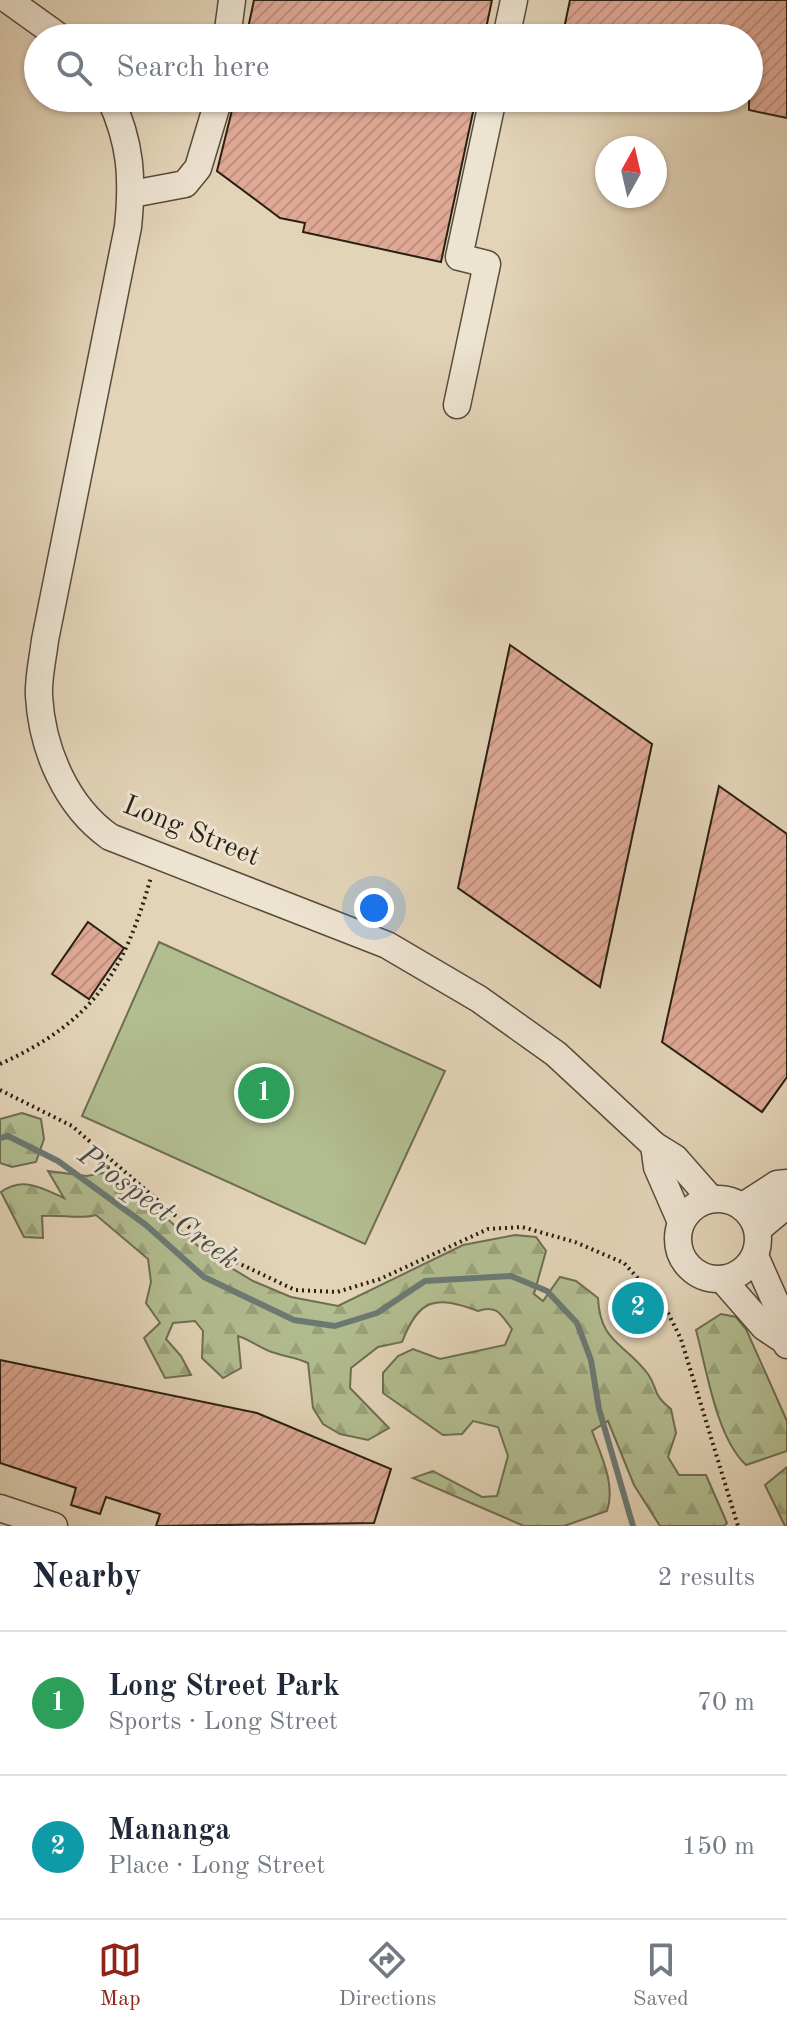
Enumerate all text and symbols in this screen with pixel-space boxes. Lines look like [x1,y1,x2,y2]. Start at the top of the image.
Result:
search box [24,24,763,112]
icon: search [52,46,96,90]
text: Search here [116,53,270,83]
north arrow [595,136,667,208]
street label: Long Street [119,792,263,872]
your location [354,888,394,928]
pin: 1 [238,1063,290,1123]
water label: Prospect Creek [71,1139,244,1276]
pin: 2 [612,1278,664,1338]
text: Nearby [32,1561,142,1595]
text: 2 results [657,1565,755,1591]
text: Long Street Park [108,1672,340,1702]
text: 1 [50,1690,66,1716]
text: 70 m [697,1690,755,1716]
text: Sports · Long Street [108,1709,338,1735]
text: Mananga [108,1816,230,1846]
text: 2 [50,1834,66,1860]
text: 150 m [682,1834,755,1860]
text: Place · Long Street [108,1853,325,1879]
tab: Map [98,1938,142,2013]
tab: Directions [339,1938,436,2013]
tab: Saved [633,1938,689,2013]

